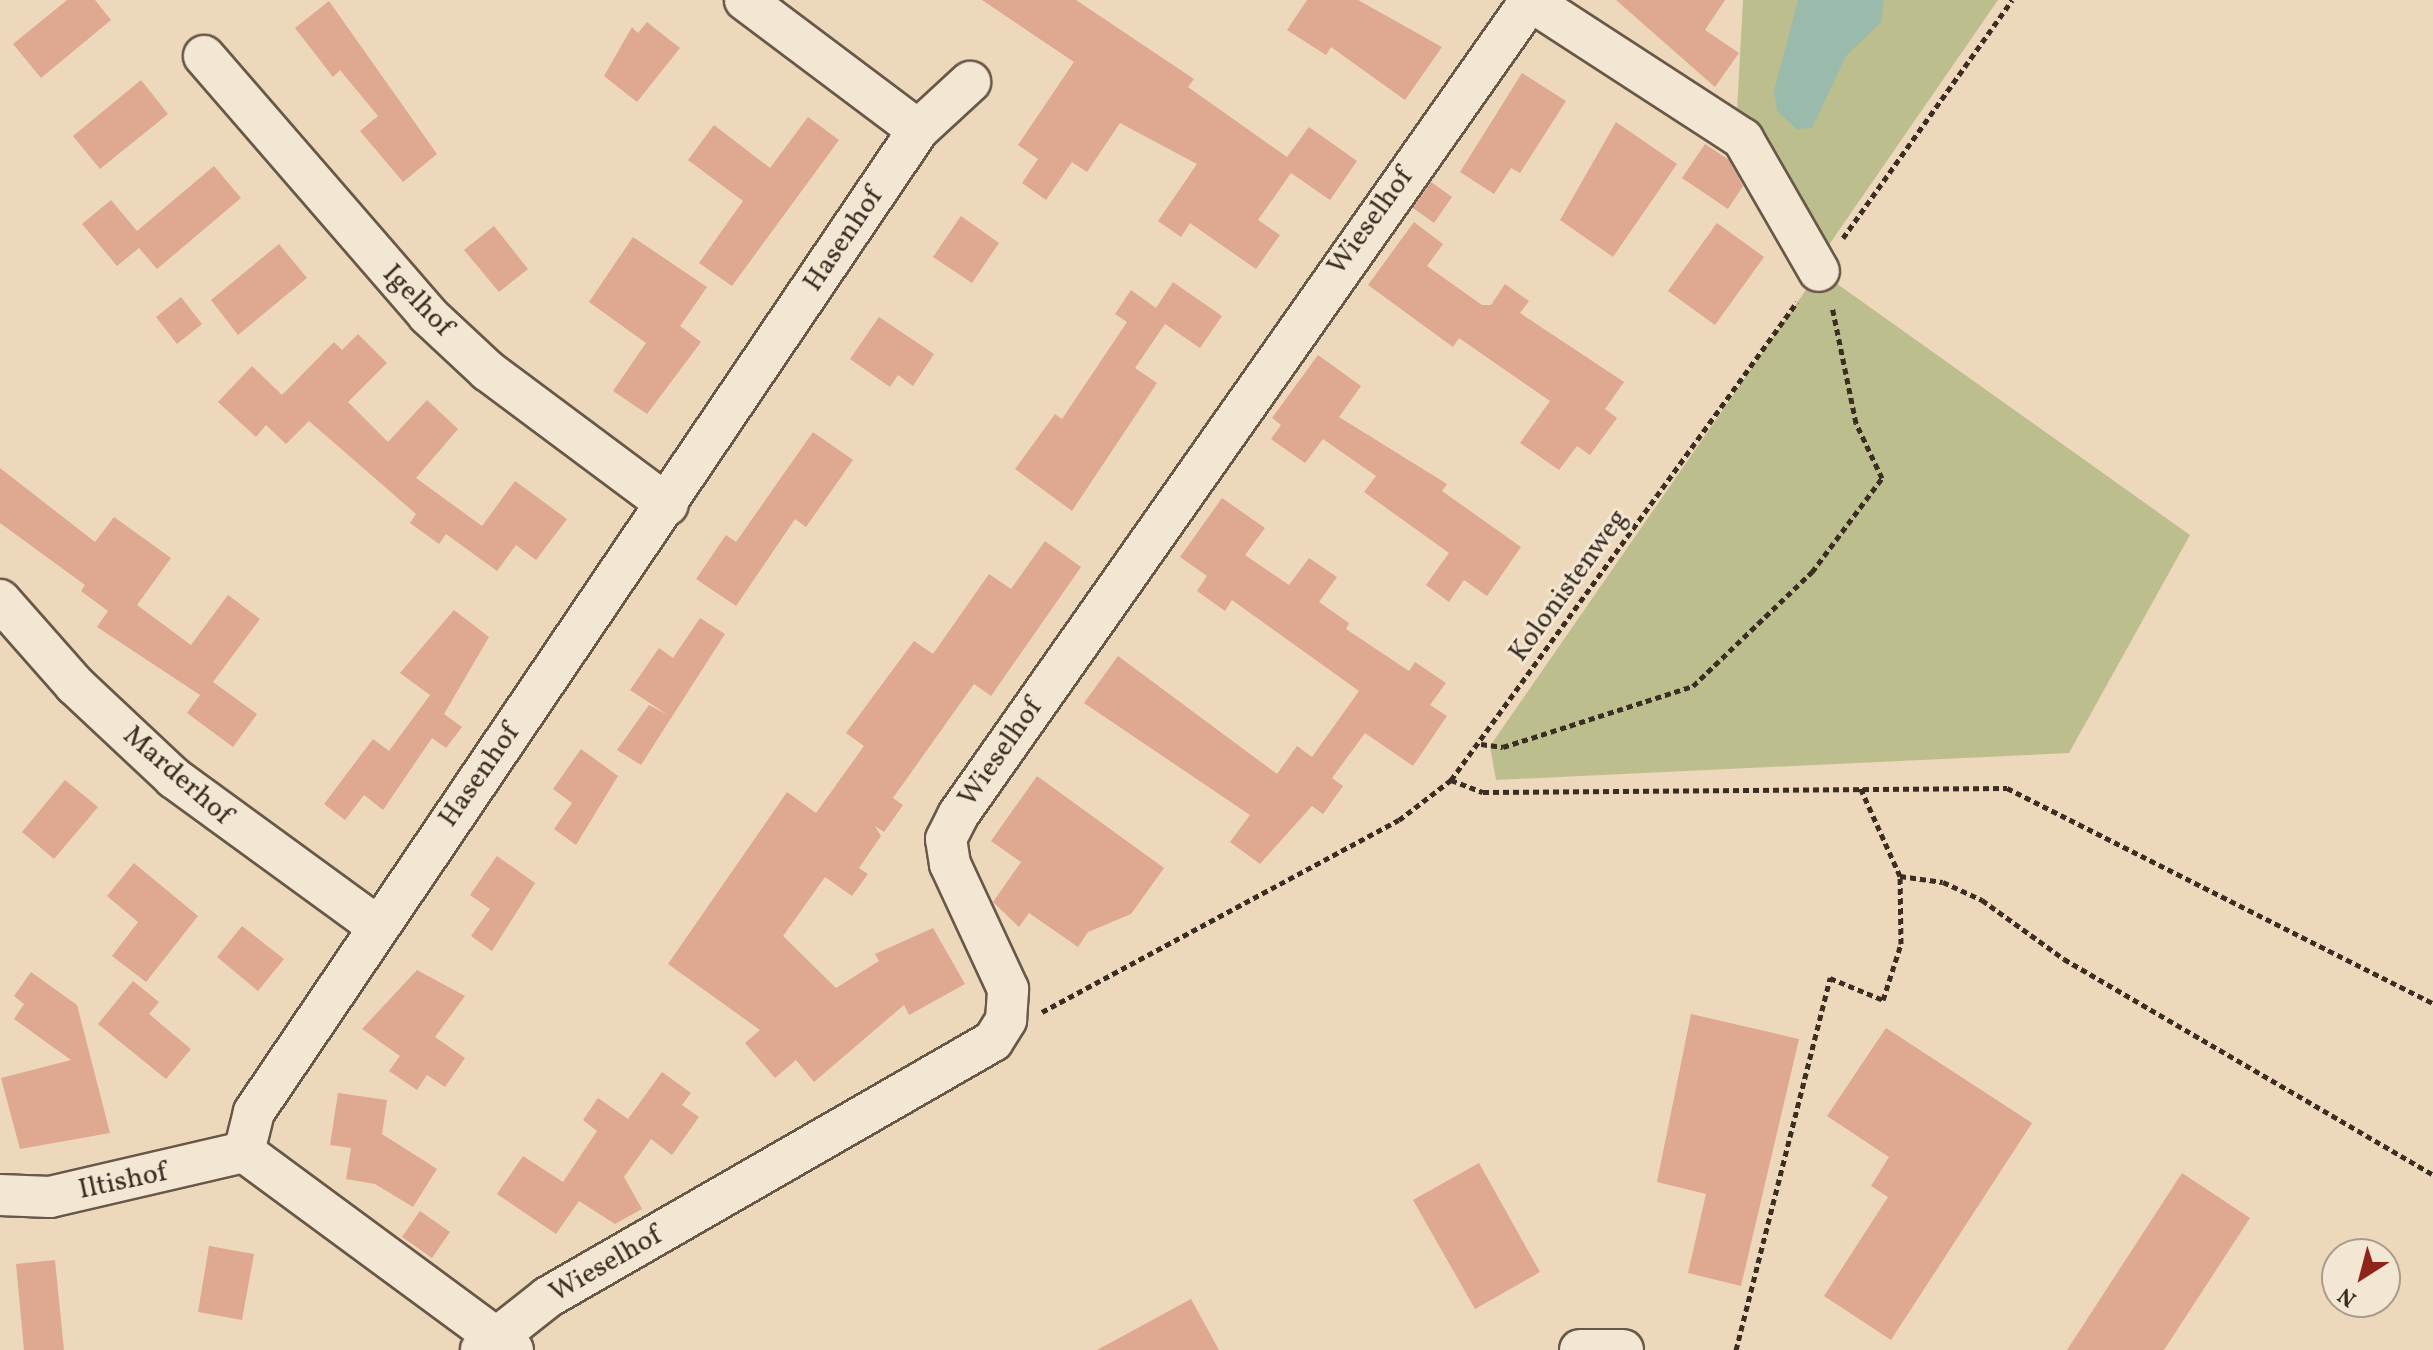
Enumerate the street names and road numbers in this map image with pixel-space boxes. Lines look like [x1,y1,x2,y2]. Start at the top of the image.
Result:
street label: Wieselhof [1321,162,1421,282]
street label: Hasenhof [797,182,891,298]
street label: Igelhof [375,258,459,344]
street label: Kolonistenweg [1502,503,1636,669]
street label: Wieselhof [952,693,1050,813]
street label: Hasenhof [432,718,528,834]
street label: Marderhof [116,719,238,833]
street label: Iltishof [76,1156,170,1208]
street label: Wieselhof [544,1220,668,1310]

